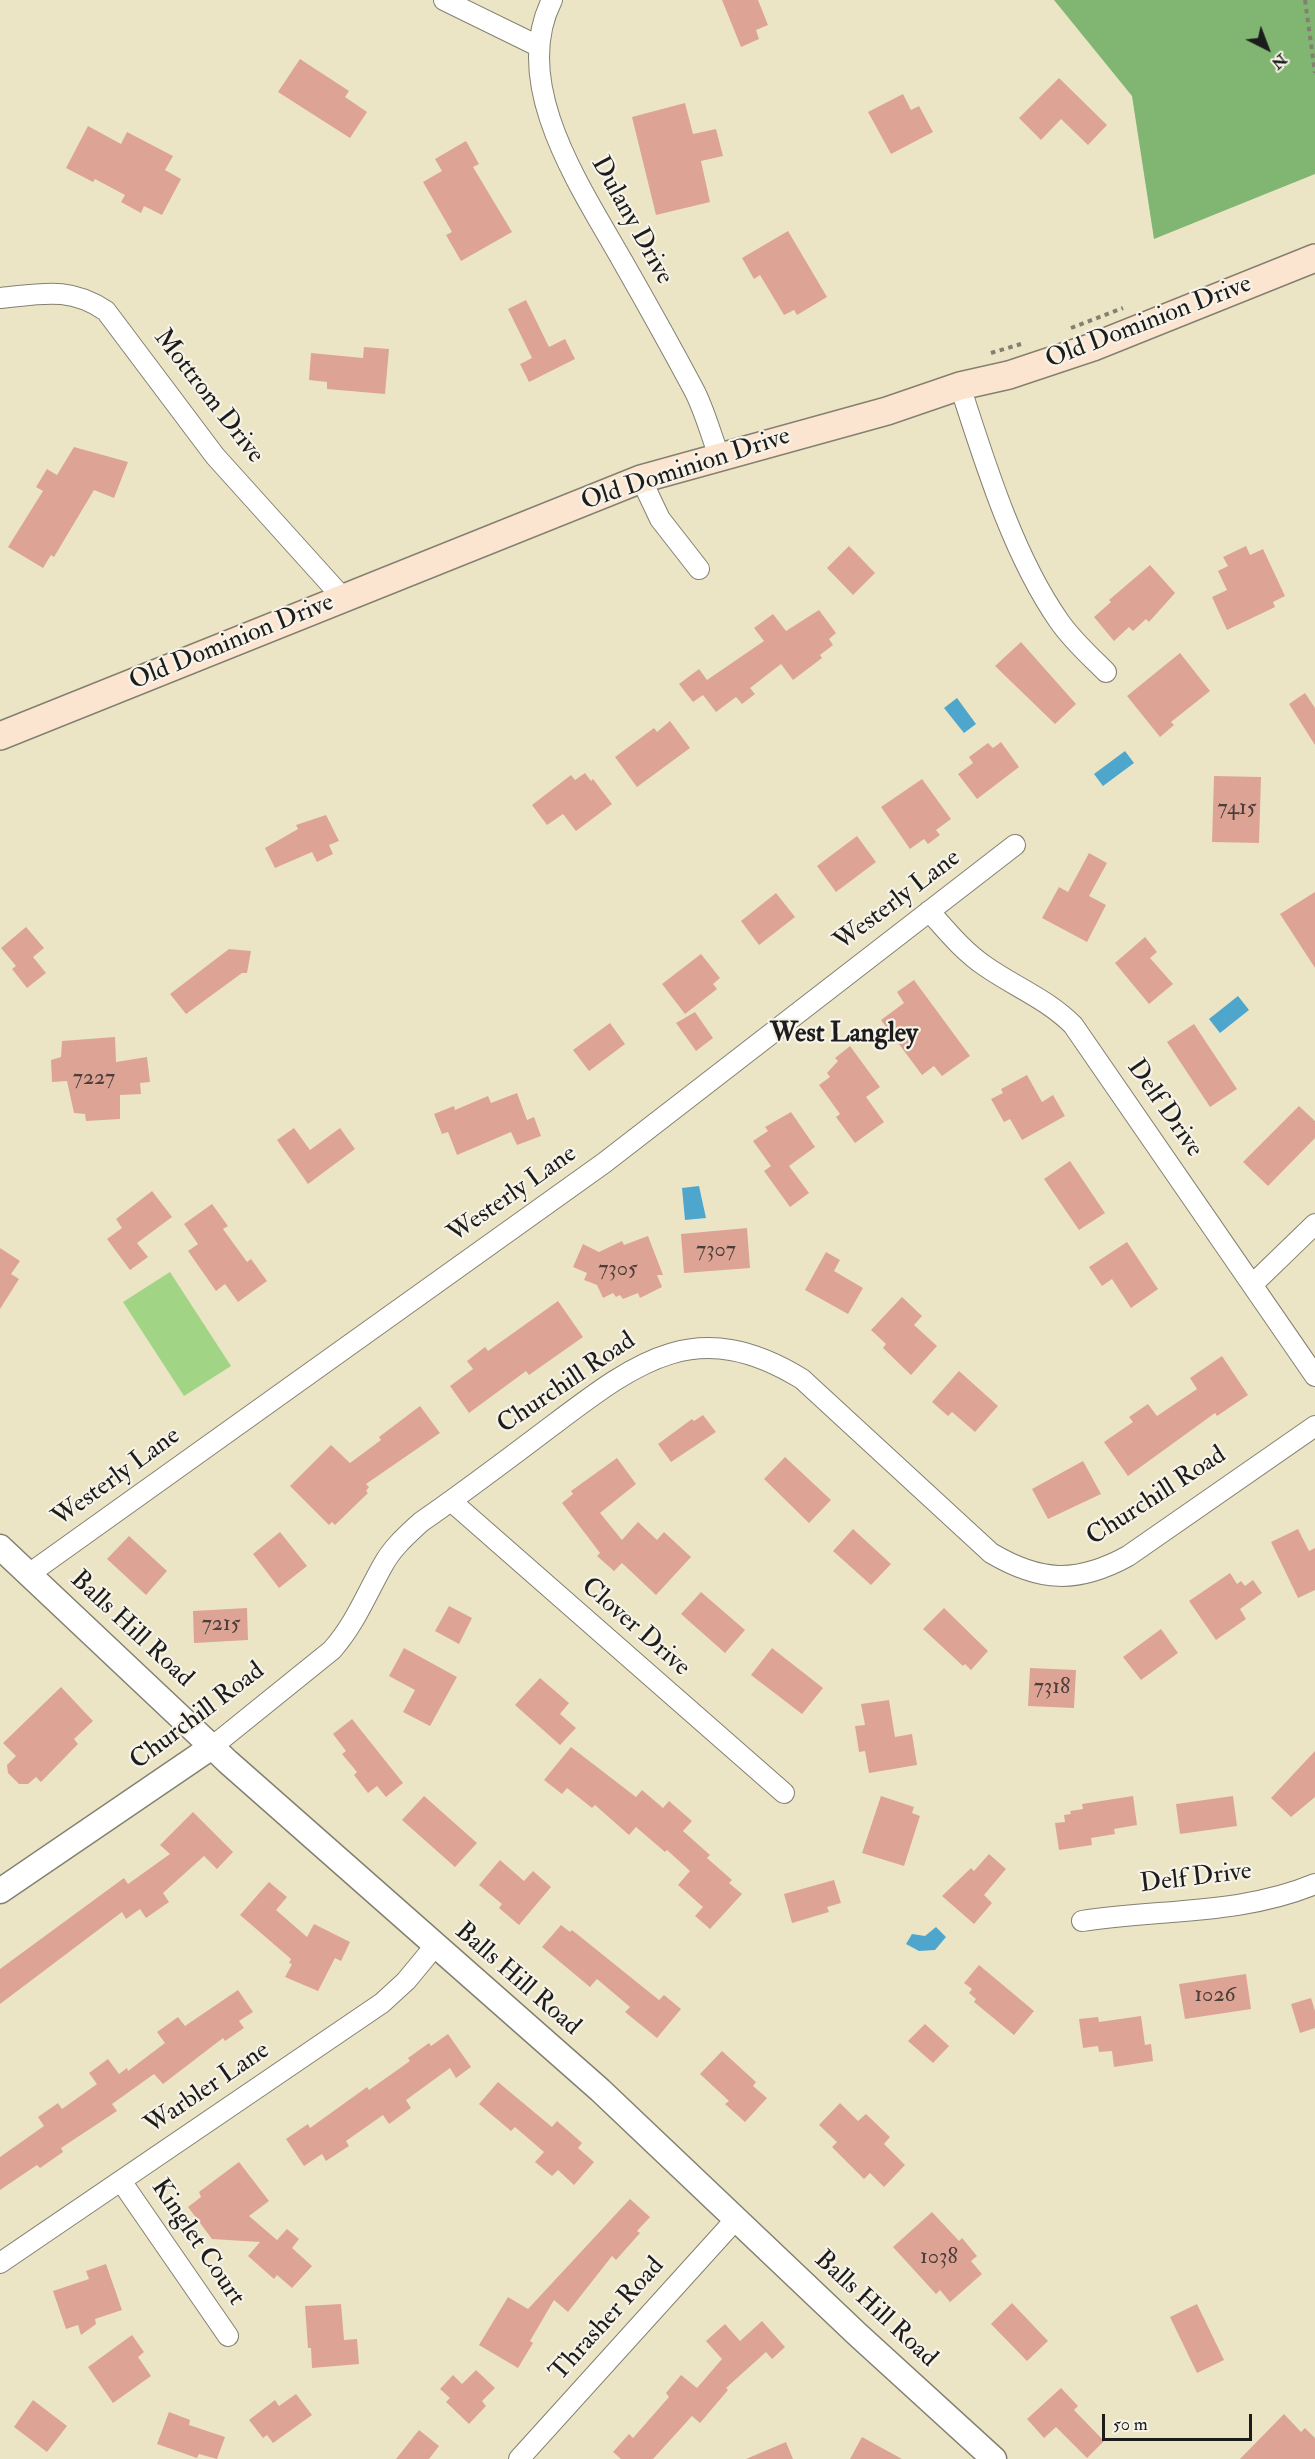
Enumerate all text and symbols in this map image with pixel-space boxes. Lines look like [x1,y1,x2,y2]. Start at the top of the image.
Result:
north arrow [1237,18,1297,78]
text: N [1267,49,1291,74]
street label: Dulany Drive [583,152,679,290]
street label: Old Dominion Drive [1042,269,1256,377]
street label: Mottrom Drive [146,324,270,470]
street label: Old Dominion Drive [578,422,794,518]
street label: Old Dominion Drive [125,588,339,698]
house number: 7415 [1218,796,1256,822]
street label: Westerly Lane [829,843,967,959]
district label: West Langley [770,1019,918,1051]
street label: Delf Drive [1119,1054,1209,1164]
house number: 7227 [73,1066,115,1092]
street label: Westerly Lane [443,1139,583,1251]
house number: 7307 [696,1238,736,1264]
house number: 7305 [598,1257,638,1283]
street label: Churchill Road [492,1326,642,1442]
street label: Westerly Lane [47,1421,187,1535]
street label: Churchill Road [1082,1440,1232,1554]
street label: Balls Hill Road [63,1565,199,1695]
street label: Clover Drive [574,1572,696,1684]
house number: 7215 [202,1612,240,1638]
street label: Churchill Road [125,1656,271,1778]
house number: 7318 [1034,1675,1070,1701]
street label: Delf Drive [1138,1857,1254,1901]
street label: Balls Hill Road [448,1917,586,2043]
house number: 1026 [1194,1983,1236,2009]
street label: Warbler Lane [140,2036,276,2142]
street label: Kinglet Court [143,2174,251,2312]
street label: Balls Hill Road [807,2245,943,2375]
house number: 1038 [920,2245,958,2271]
street label: Thrasher Road [544,2252,672,2388]
scale bar [1105,2402,1255,2440]
text: 50 m [1113,2413,1148,2436]

